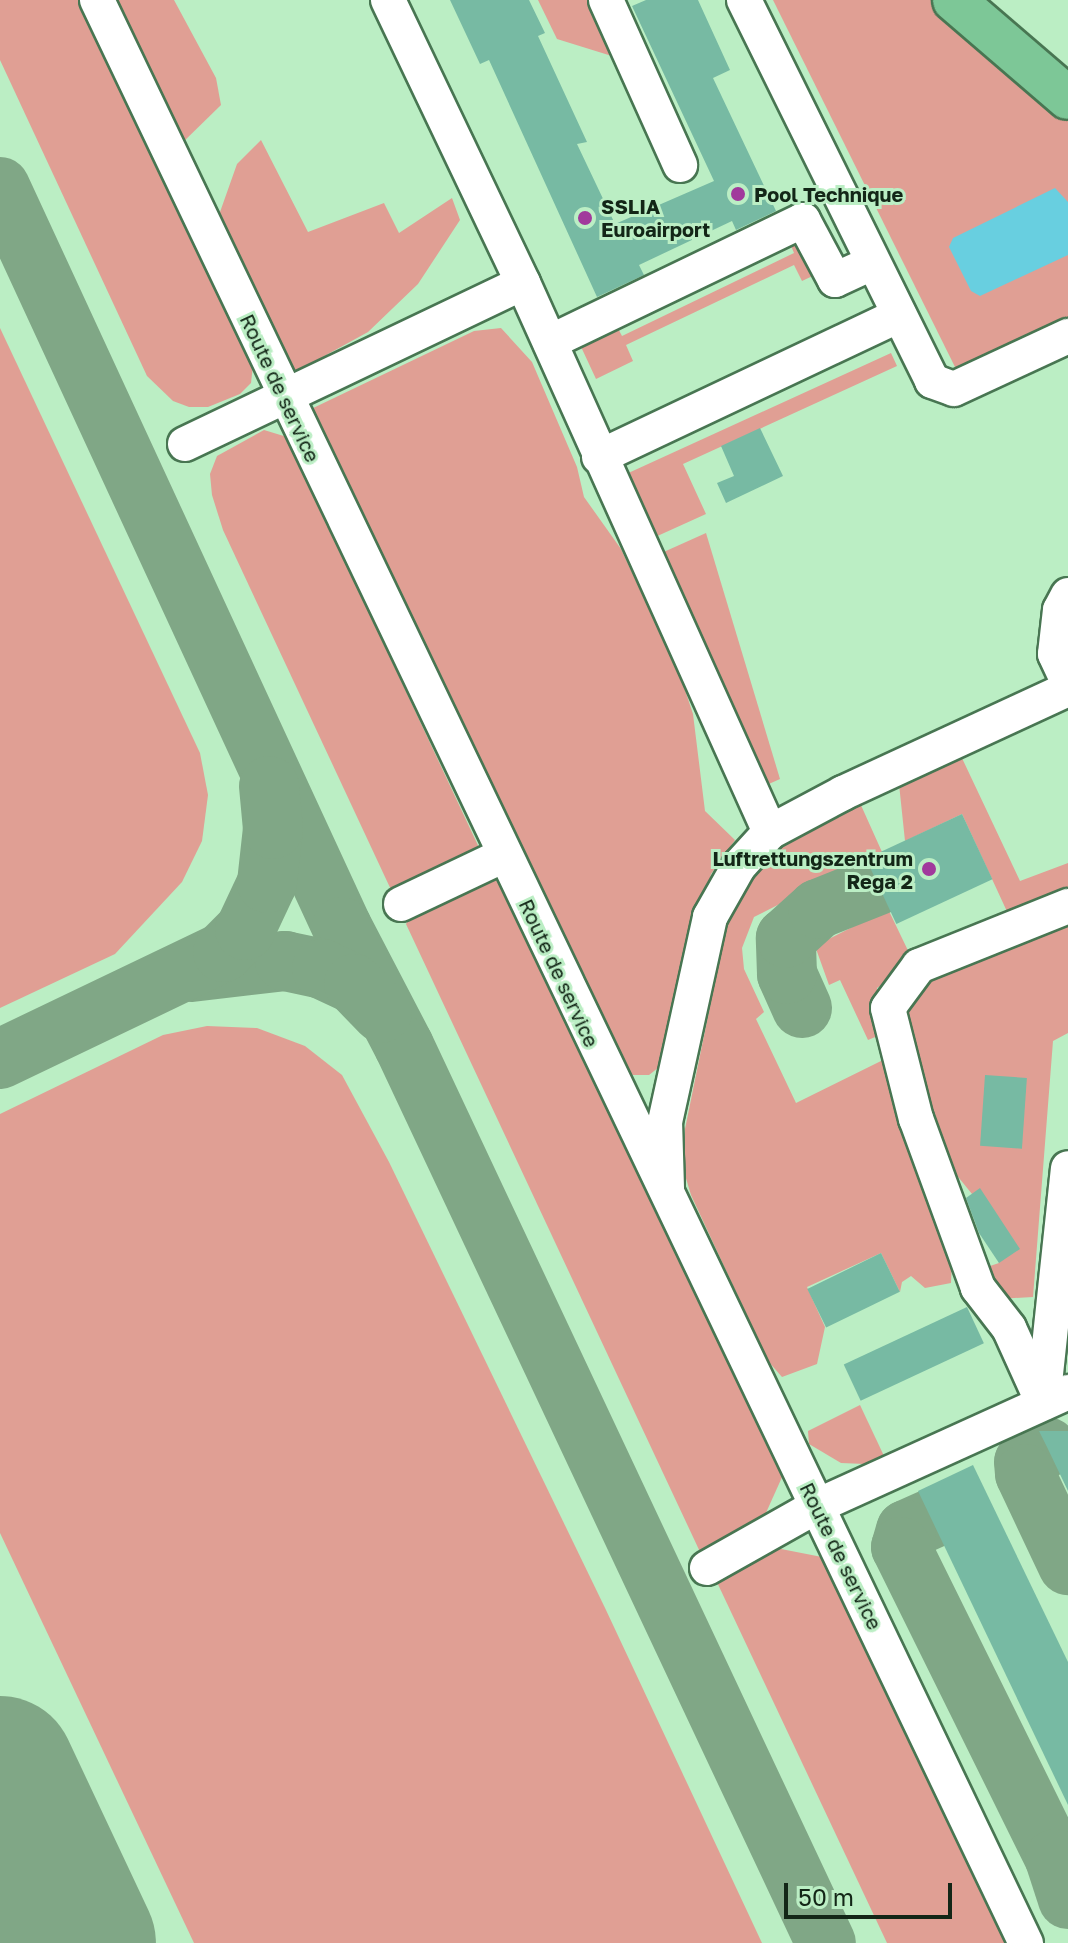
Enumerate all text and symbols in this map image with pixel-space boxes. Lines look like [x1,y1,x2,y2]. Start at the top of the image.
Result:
place label: Pool Technique [754,182,903,206]
marker: Pool Technique [729,185,747,203]
place label: SSLIA Euroairport [601,194,710,241]
marker: SSLIA Euroairport [576,209,594,227]
street label: Route de service [235,310,325,466]
place label: Luftrettungszentrum Rega 2 [712,846,913,893]
marker: Luftrettungszentrum Rega 2 [920,860,938,878]
street label: Route de service [514,895,604,1051]
street label: Route de service [795,1479,887,1633]
scale bar [788,1867,956,1917]
text: 50 m [798,1882,854,1911]

